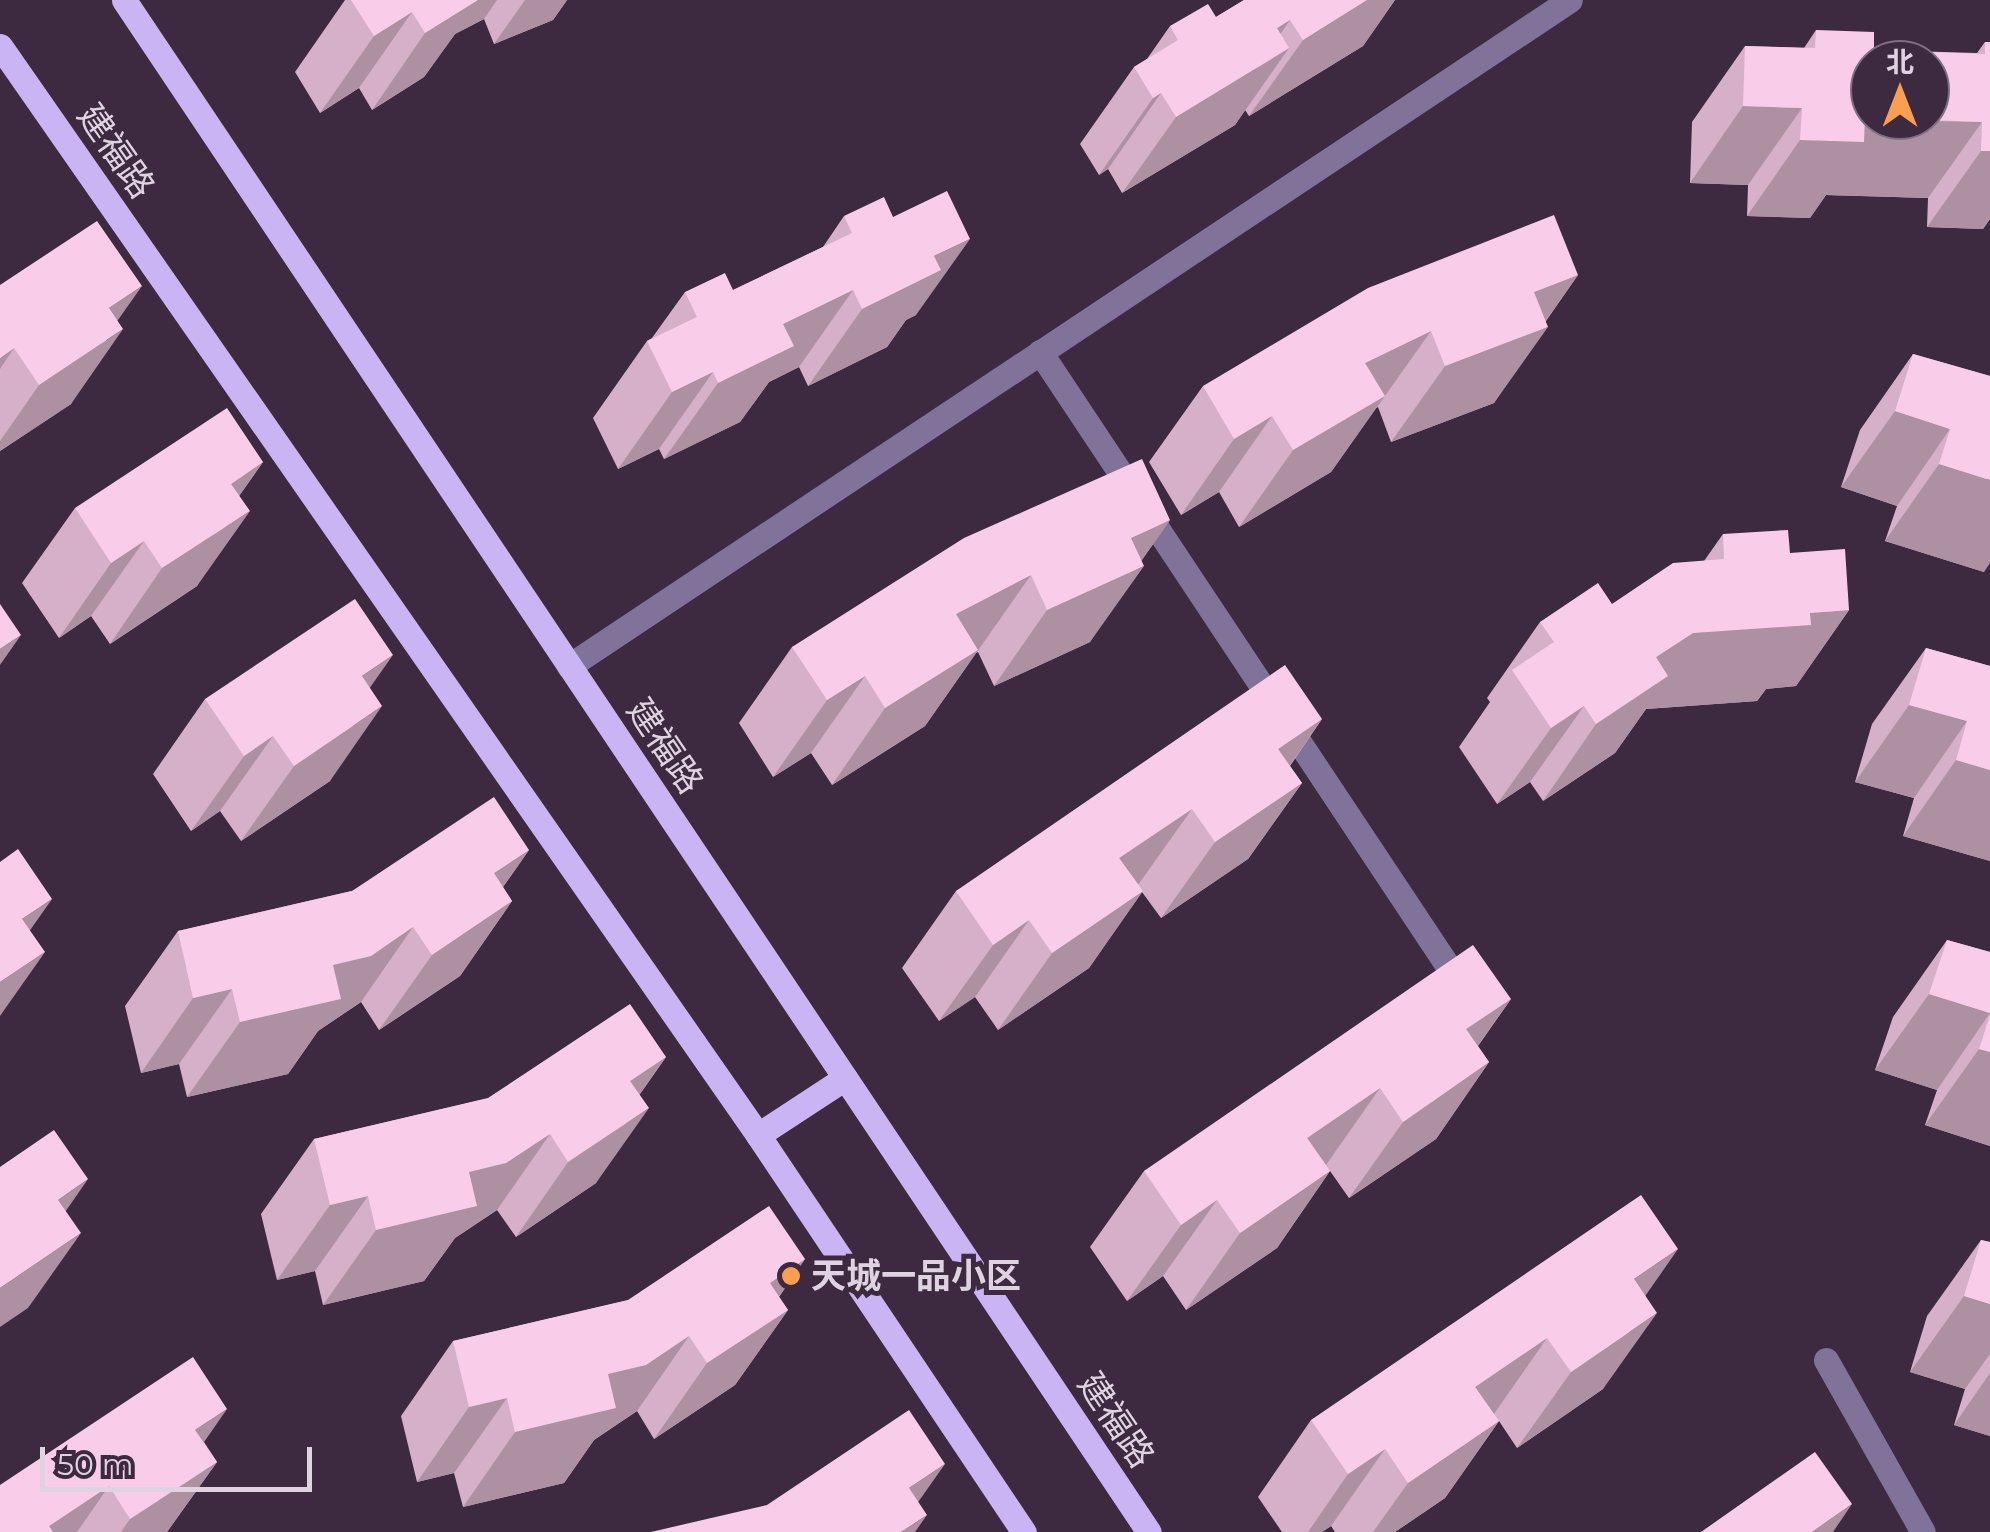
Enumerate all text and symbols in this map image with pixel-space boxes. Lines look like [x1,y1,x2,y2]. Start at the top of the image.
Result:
north arrow [1850,40,1950,140]
text: 北 [1886,45,1914,79]
street label: 建福路 [69,96,163,206]
street label: 建福路 [618,691,712,801]
place label: 天城一品小区 [811,1255,1021,1297]
marker: 天城一品小区 [780,1265,802,1287]
street label: 建福路 [1069,1365,1163,1475]
scale bar [45,1427,318,1489]
text: 50 m [57,1446,134,1483]

